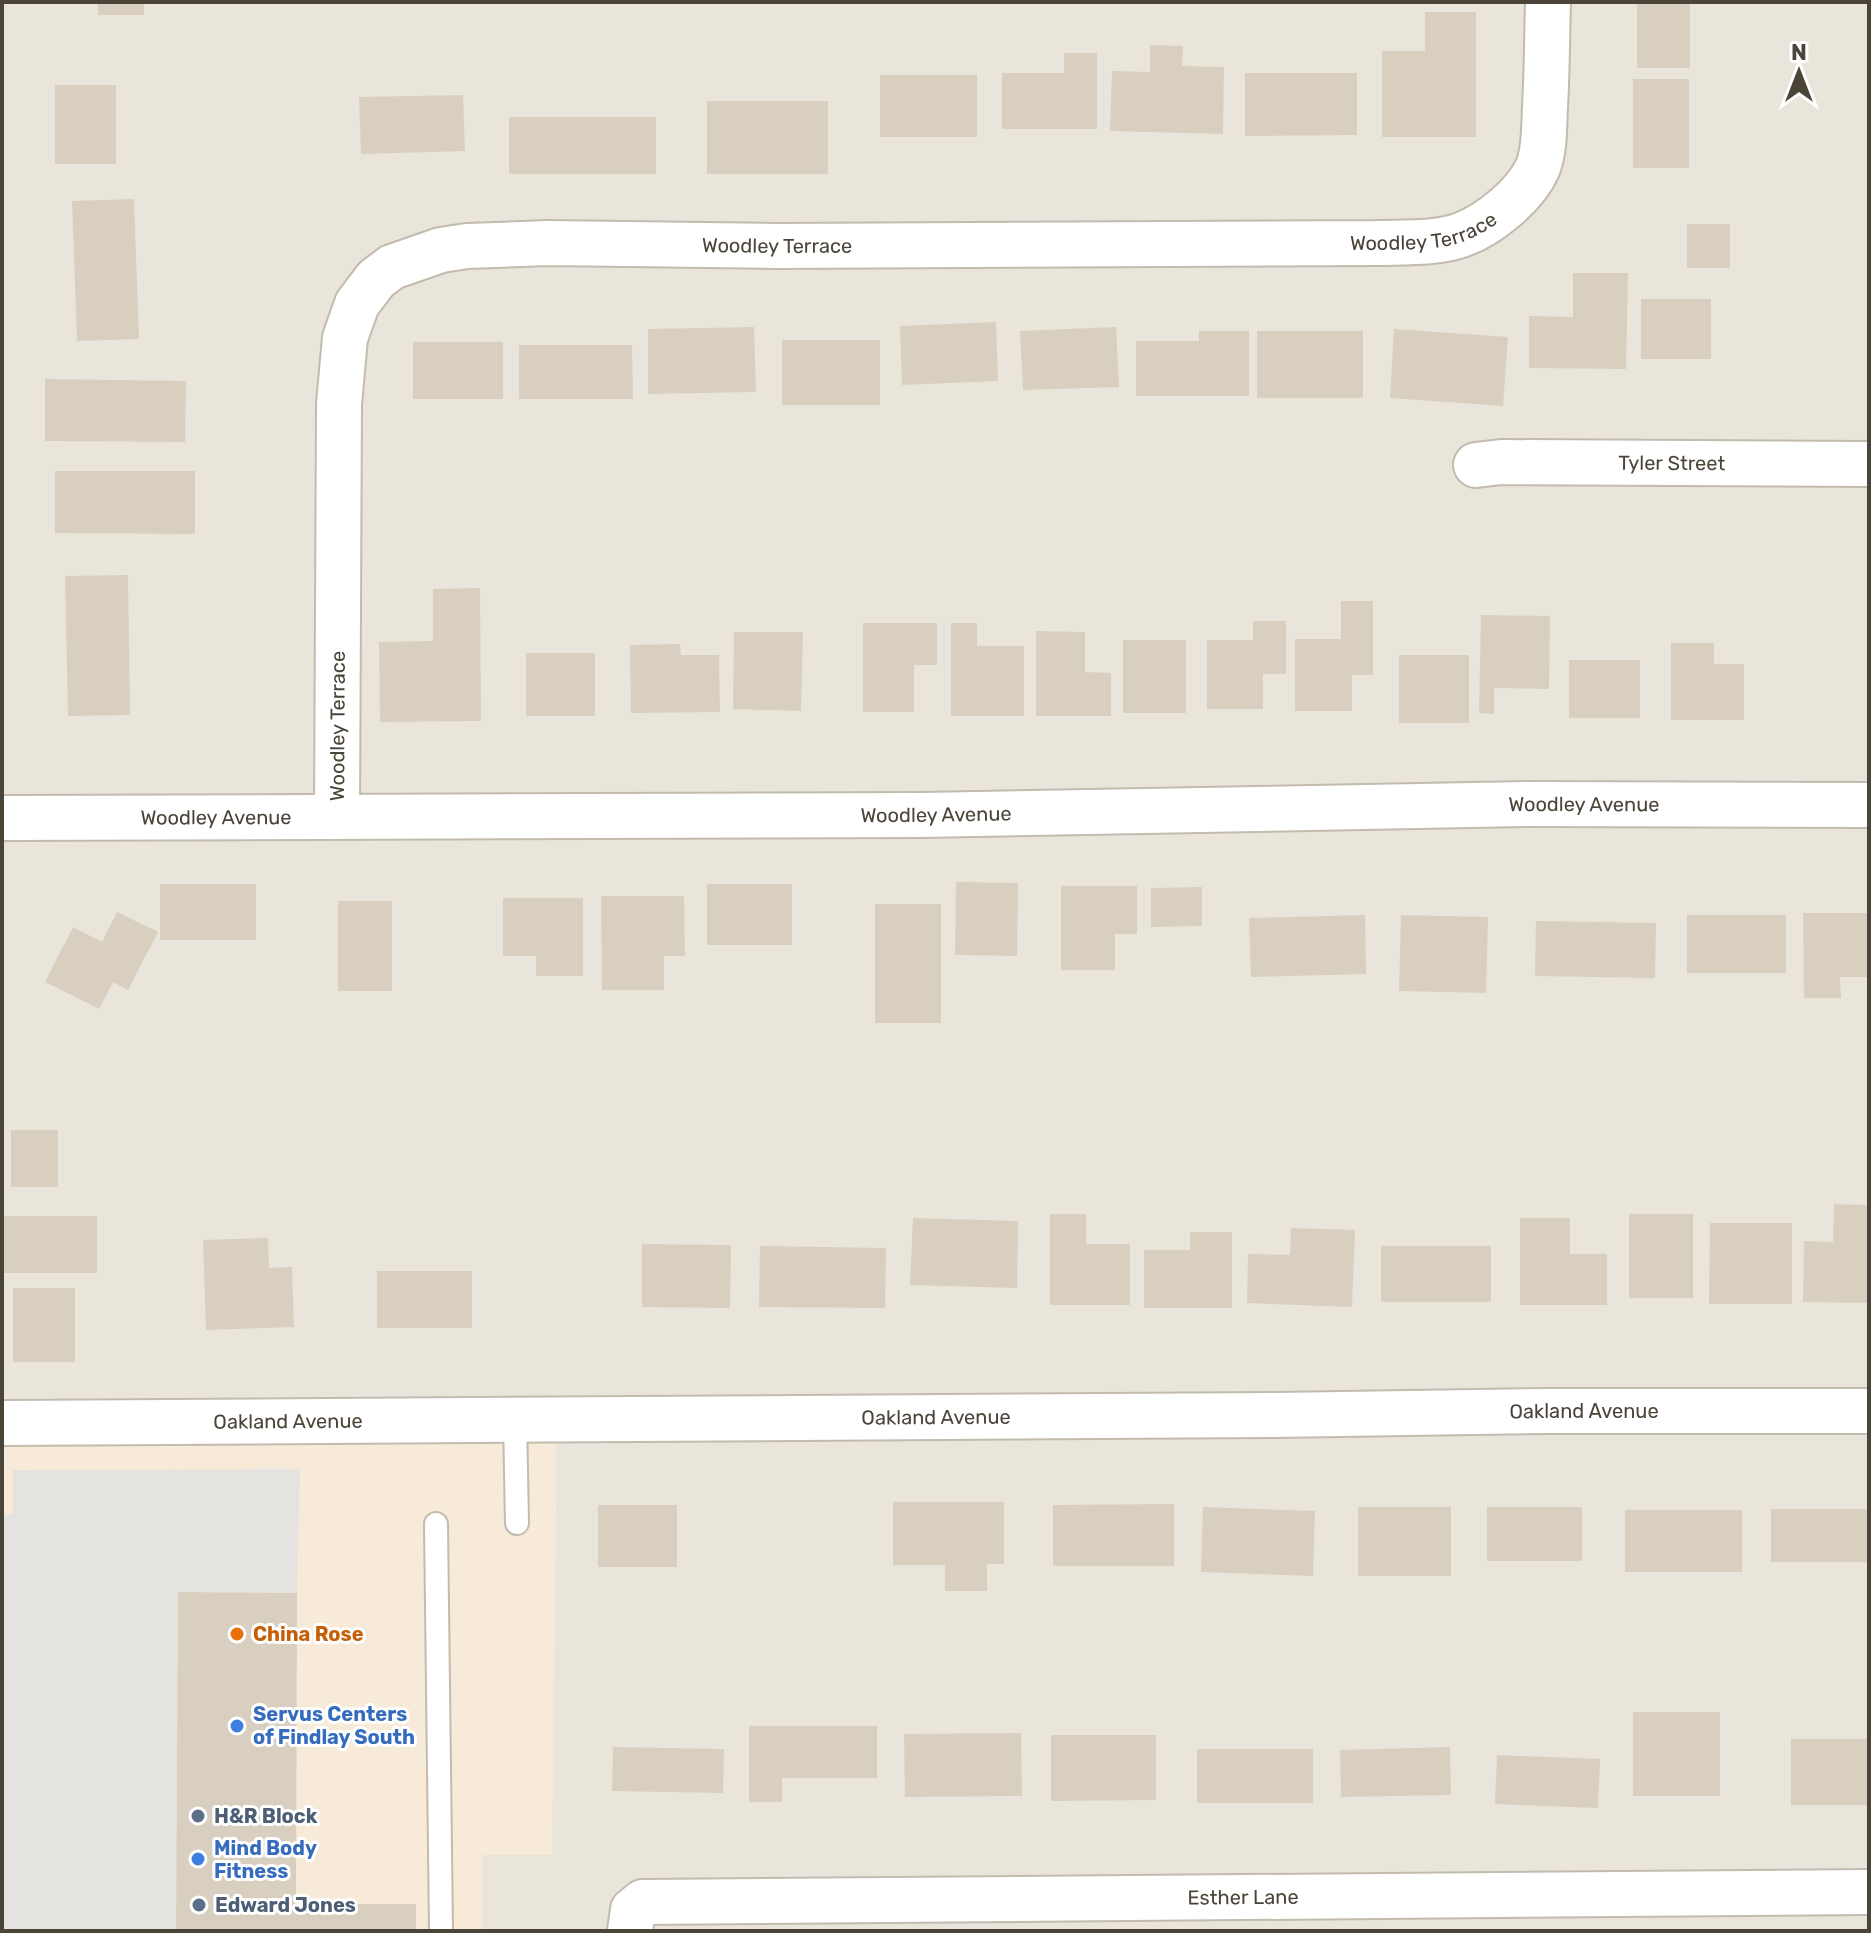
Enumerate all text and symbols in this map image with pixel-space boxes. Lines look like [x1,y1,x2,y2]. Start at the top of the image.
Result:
north arrow [1759,32,1839,112]
text: N [1791,39,1807,66]
street label: Woodley Terrace [1350,207,1501,255]
street label: Woodley Terrace [702,233,852,258]
street label: Tyler Street [1618,451,1726,475]
street label: Woodley Terrace [325,651,350,801]
street label: Woodley Avenue [1508,792,1660,816]
street label: Woodley Avenue [860,801,1012,827]
street label: Woodley Avenue [140,805,292,830]
street label: Oakland Avenue [1509,1399,1659,1424]
street label: Oakland Avenue [861,1405,1011,1430]
street label: Oakland Avenue [213,1409,363,1434]
place label: China Rose [253,1622,364,1646]
marker: China Rose [228,1625,246,1643]
place label: Servus Centers of Findlay South [253,1702,415,1749]
marker: Servus Centers of Findlay South [228,1717,246,1735]
place label: H&R Block [214,1804,318,1828]
marker: H&R Block [189,1807,207,1825]
place label: Mind Body Fitness [214,1836,317,1883]
marker: Mind Body Fitness [189,1850,207,1868]
street label: Esther Lane [1187,1885,1299,1910]
place label: Edward Jones [215,1893,356,1917]
marker: Edward Jones [190,1896,208,1914]

